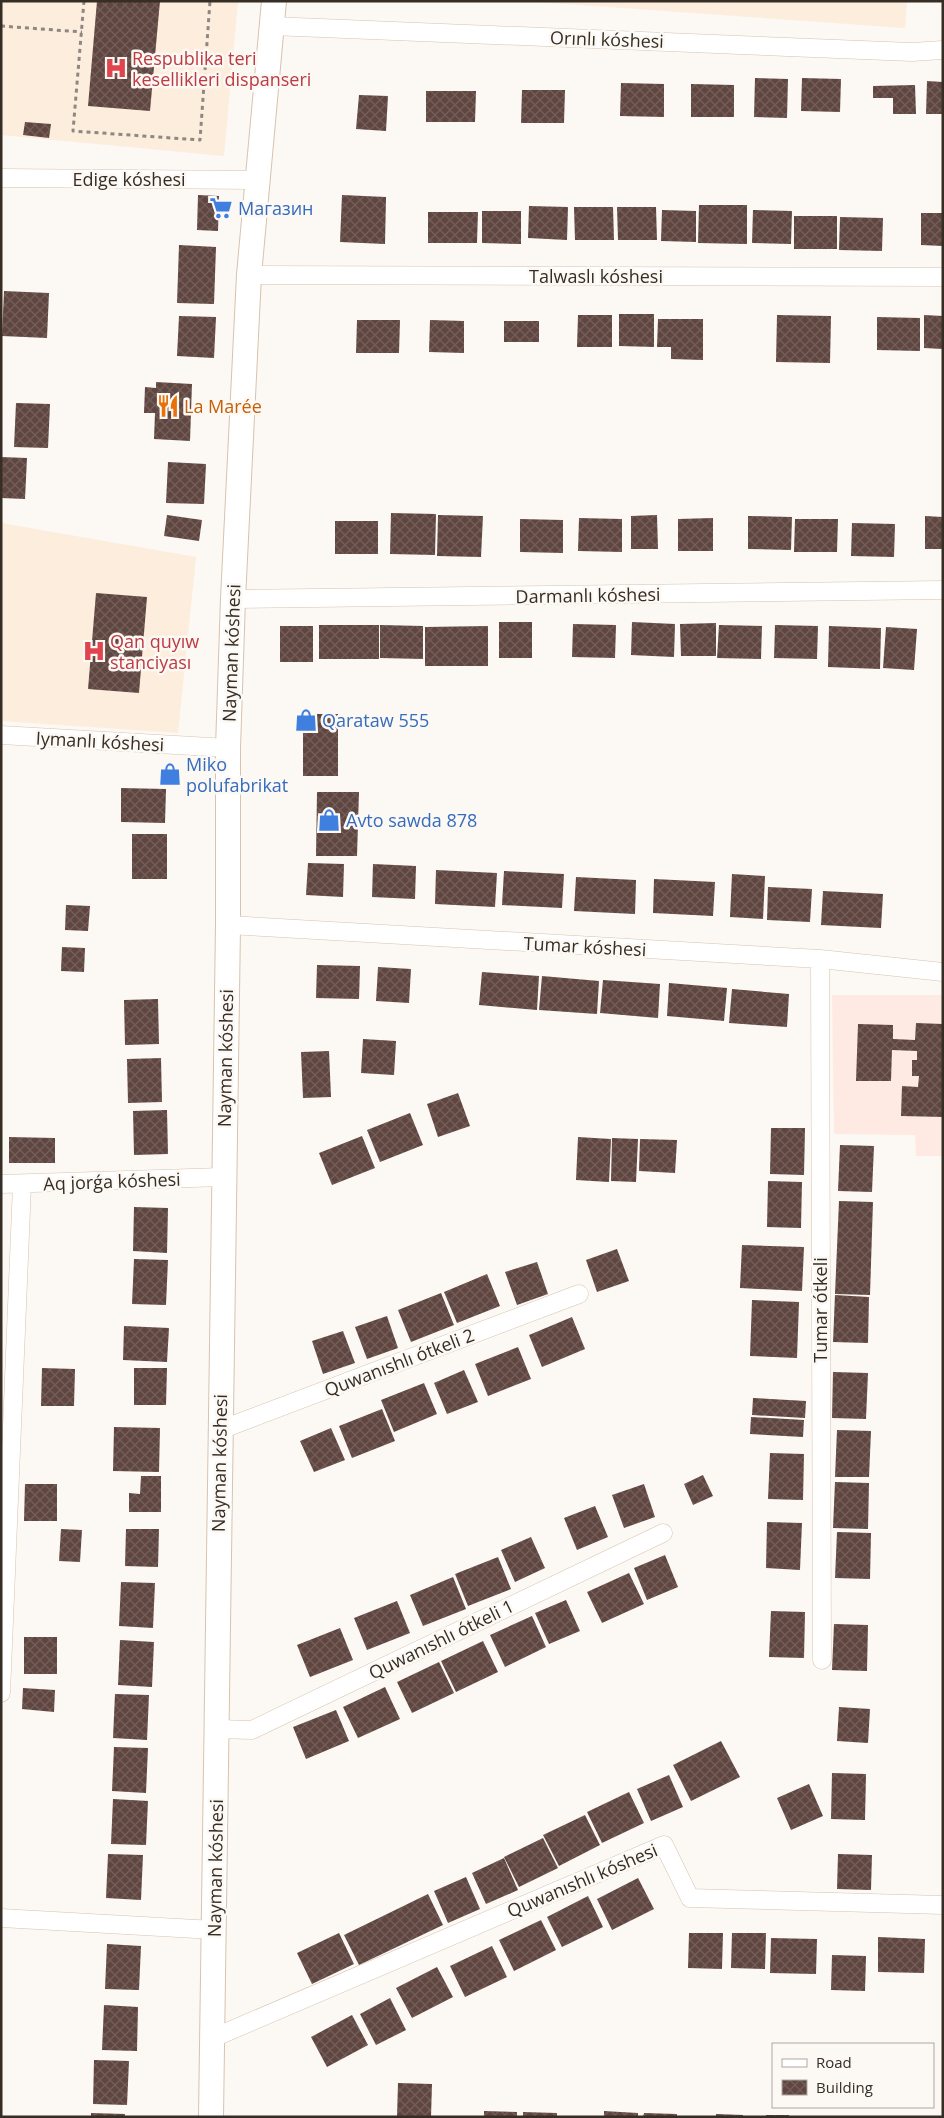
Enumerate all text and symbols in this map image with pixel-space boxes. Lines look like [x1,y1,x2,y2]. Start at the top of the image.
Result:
street label: Orınlı kóshesi [550,25,664,53]
place label: Respublika teri kesellikleri dispanseri [132,46,311,91]
hospital icon: Respublika teri kesellikleri dispanseri [103,55,129,81]
street label: Edige kóshesi [72,167,186,191]
supermarket icon: Магазин [208,195,234,221]
place label: Магазин [238,196,314,220]
street label: Talwaslı kóshesi [529,264,663,288]
restaurant icon: La Marée [155,393,181,419]
place label: La Marée [184,394,262,418]
street label: Darmanlı kóshesi [515,582,661,608]
street label: Nayman kóshesi [217,584,245,722]
place label: Qan quyıw stanciyası [110,629,199,674]
hospital icon: Qan quyıw stanciyası [81,638,107,664]
shop icon: Qarataw 555 [293,707,319,733]
place label: Qarataw 555 [322,708,429,732]
street label: Iymanlı kóshesi [35,726,165,756]
place label: Miko polufabrikat [186,752,288,797]
shop icon: Miko polufabrikat [157,761,183,787]
shop icon: Avto sawda 878 [316,807,342,833]
place label: Avto sawda 878 [346,808,477,832]
street label: Tumar kóshesi [523,931,647,961]
street label: Nayman kóshesi [212,989,238,1127]
street label: Aq jorǵa kóshesi [43,1167,181,1195]
street label: Tumar ótkeli [808,1257,832,1363]
street label: Quwanıshlı ótkeli 2 [321,1322,477,1402]
street label: Nayman kóshesi [206,1394,232,1532]
street label: Quwanıshlı ótkeli 1 [364,1593,518,1685]
street label: Nayman kóshesi [202,1799,228,1937]
street label: Quwanıshlı kóshesi [503,1837,661,1923]
legend [772,2043,934,2108]
text: Road [816,2052,852,2072]
text: Building [816,2077,873,2097]

